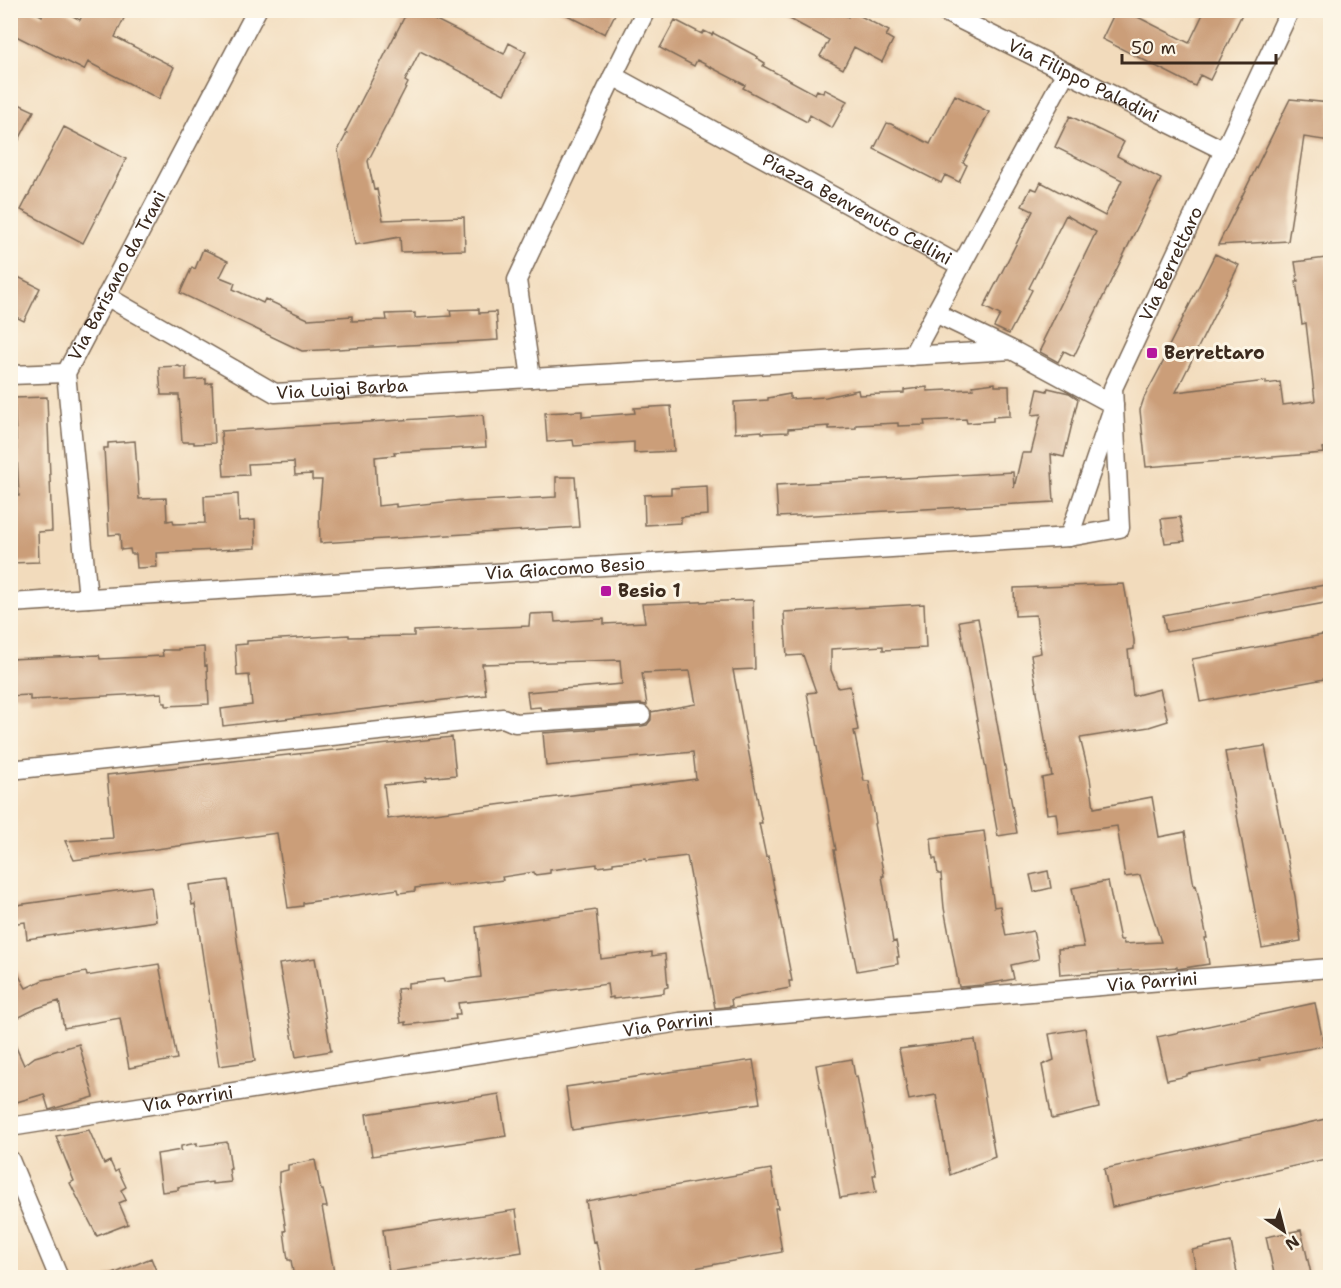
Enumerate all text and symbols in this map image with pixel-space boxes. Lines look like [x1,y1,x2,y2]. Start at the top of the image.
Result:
scale bar [1122,27,1276,65]
street label: Via Filippo Paladini [1004,33,1163,128]
text: 50 m [1131,36,1176,60]
street label: Piazza Benvenuto Cellini [758,148,956,271]
street label: Via Barisano da Trani [63,187,172,365]
street label: Via Berrettaro [1134,202,1208,325]
place label: Berrettaro [1164,341,1265,365]
marker: Berrettaro [1145,346,1159,360]
street label: Via Luigi Barba [276,373,409,405]
street label: Via Giacomo Besio [484,551,646,585]
place label: Besio 1 [618,579,681,603]
marker: Besio 1 [599,584,613,598]
street label: Via Parrini [1105,966,1199,997]
street label: Via Parrini [621,1007,714,1043]
street label: Via Parrini [141,1080,235,1118]
north arrow [1254,1201,1314,1261]
text: N [1281,1231,1304,1255]

